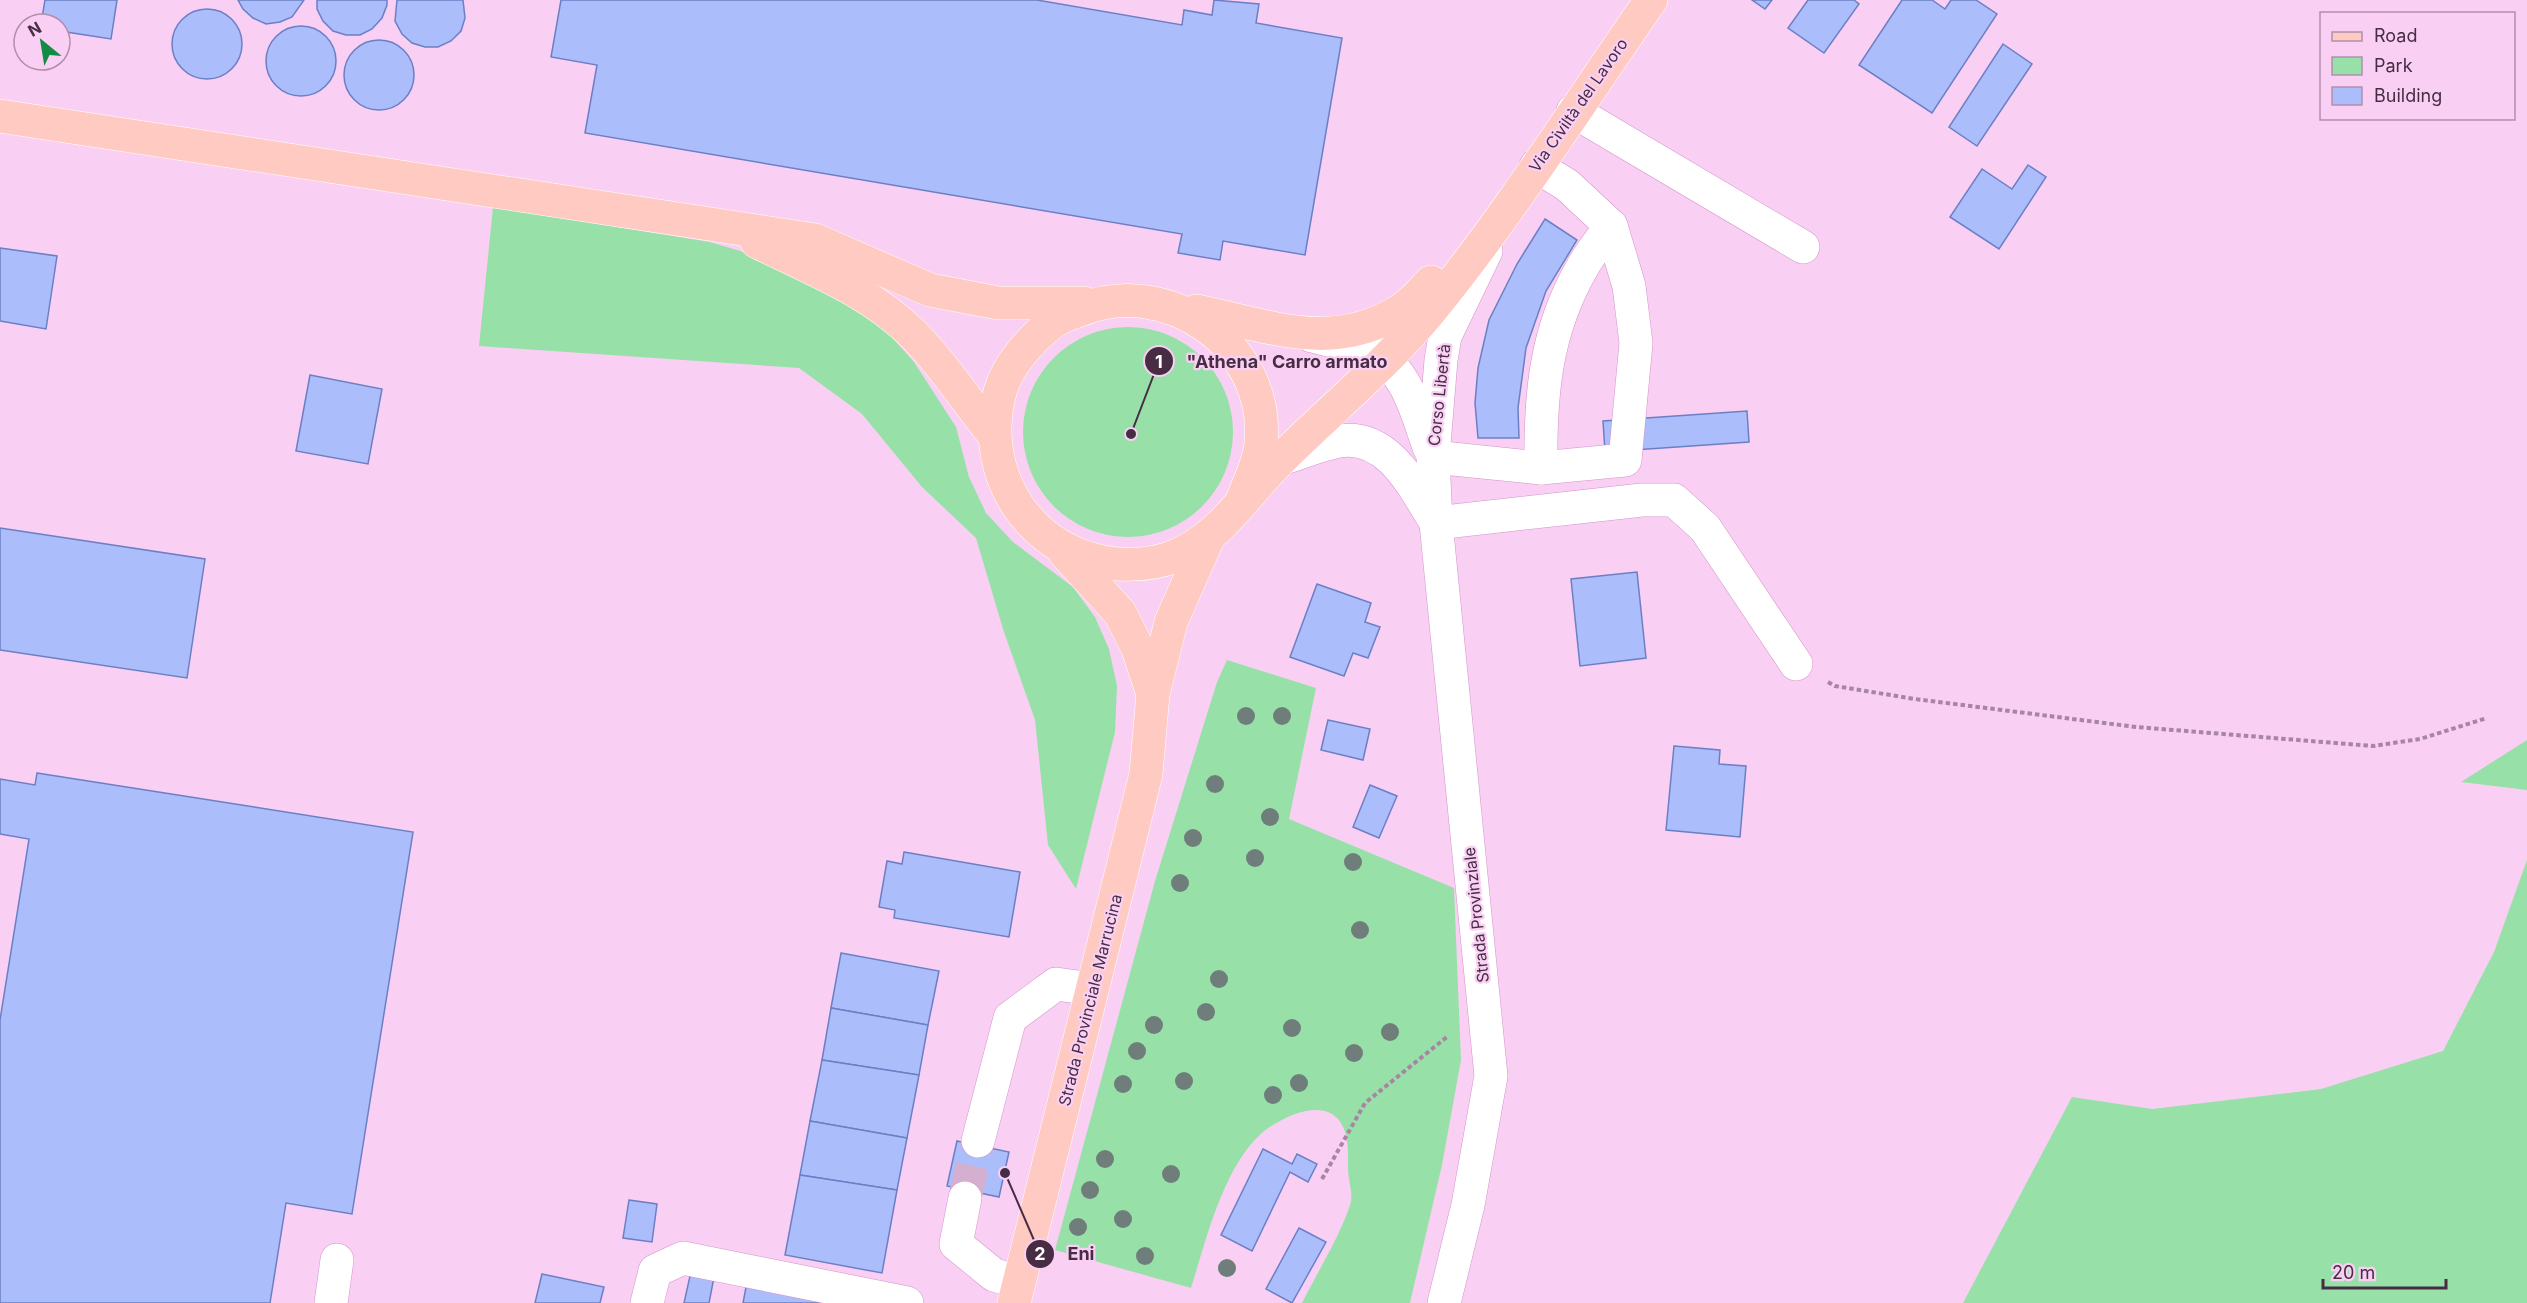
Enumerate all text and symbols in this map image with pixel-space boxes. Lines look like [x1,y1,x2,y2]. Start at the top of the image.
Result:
north arrow [12,12,72,72]
legend [2320,12,2515,120]
text: N [24,17,45,41]
text: Road [2374,25,2417,46]
street label: Via Civiltà del Lavoro [1524,34,1632,176]
text: Park [2374,55,2413,76]
text: Building [2374,85,2442,106]
callout: "Athena" Carro armato [1144,343,1400,379]
street label: Corso Libertà [1424,343,1454,447]
text: 1 [1155,351,1163,372]
text: "Athena" Carro armato [1186,351,1388,372]
street label: Strada Provinziale [1459,846,1493,984]
street label: Strada Provinciale Marrucina [1054,892,1126,1108]
callout: Eni [1025,1236,1106,1272]
text: 2 [1034,1243,1046,1264]
text: Eni [1067,1243,1095,1264]
scale bar [2323,1252,2446,1290]
text: 20 m [2332,1262,2375,1283]

